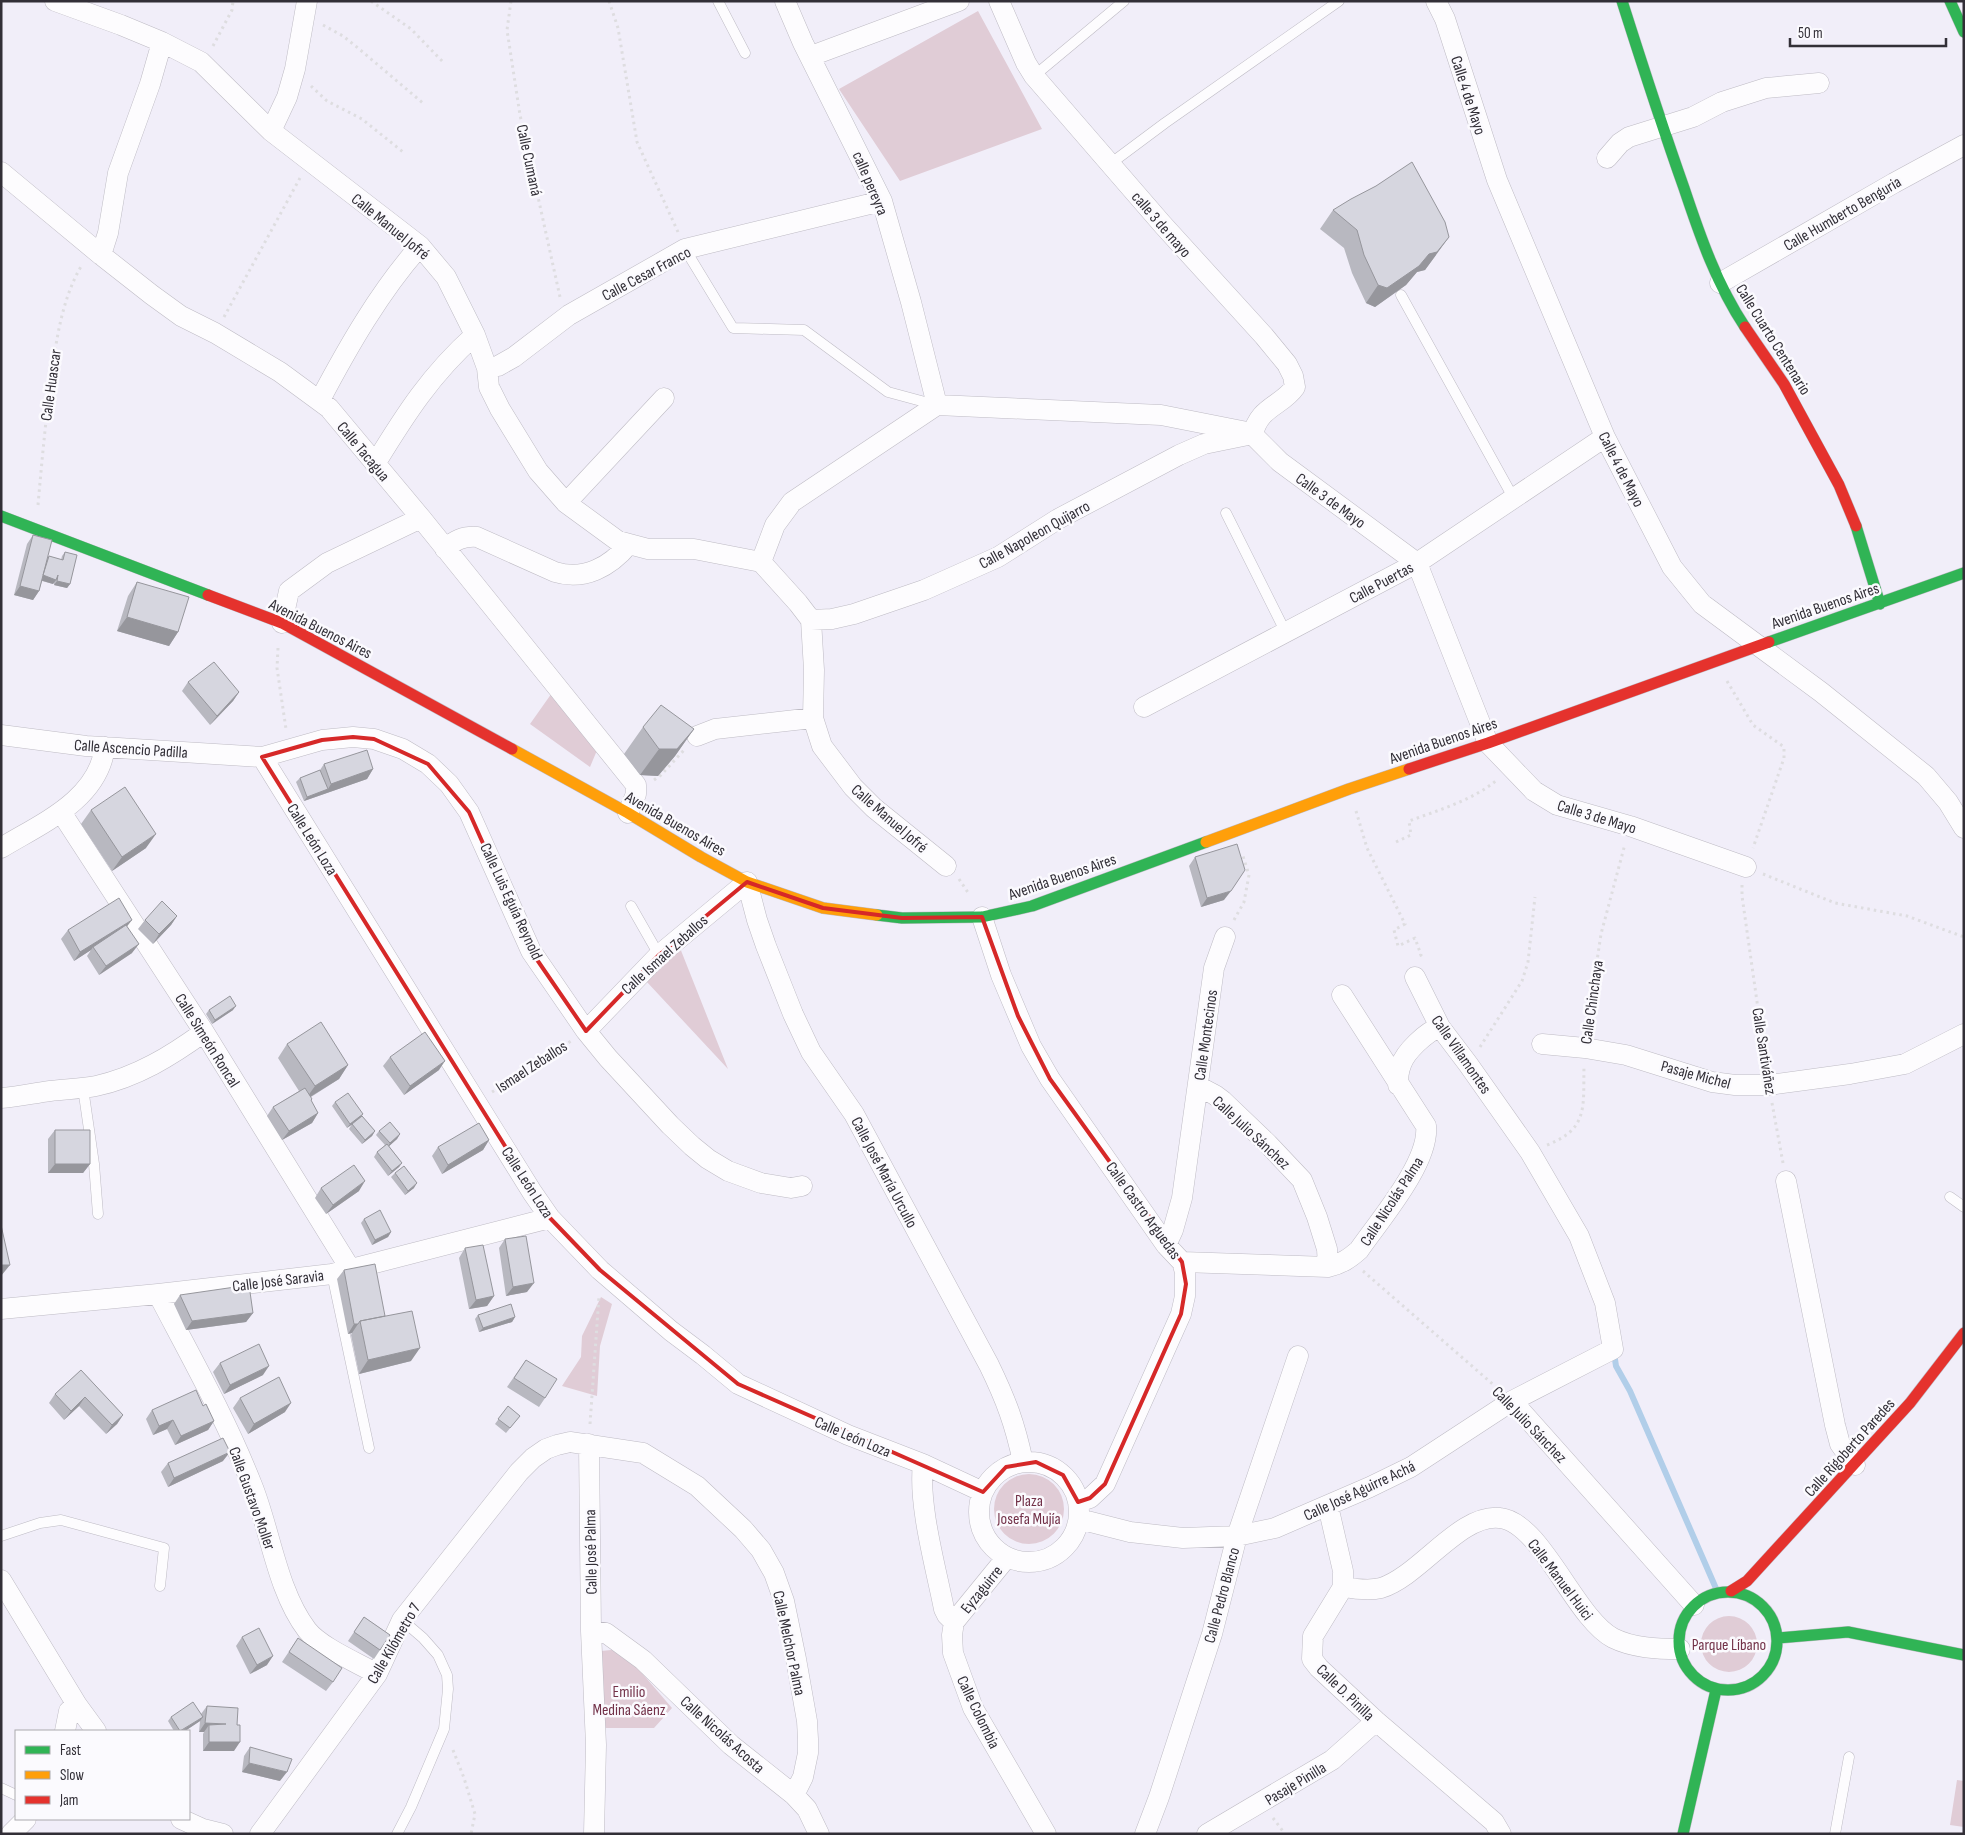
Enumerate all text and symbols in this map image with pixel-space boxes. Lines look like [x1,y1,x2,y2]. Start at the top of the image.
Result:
scale bar [1790,15,1946,47]
text: 50 m [1798,24,1823,43]
street label: Calle 4 de Mayo [1446,54,1489,137]
street label: Calle Cumaná [512,123,545,198]
street label: calle pereyra [848,149,892,218]
street label: Calle Humberto Benguria [1781,173,1905,256]
street label: calle 3 de mayo [1127,188,1195,262]
street label: Calle Manuel Jofré [347,190,433,264]
street label: Calle Cesar Franco [599,243,694,306]
street label: Calle Cuarto Centenario [1731,281,1815,399]
street label: Calle Huascar [37,348,66,422]
street label: Calle Tacagua [333,418,393,486]
street label: Calle 4 de Mayo [1594,429,1648,510]
street label: Calle 3 de Mayo [1291,470,1369,533]
street label: Calle Napoleon Quijarro [976,497,1093,574]
street label: Calle Puertas [1346,558,1417,608]
street label: Avenida Buenos Aires [1768,579,1882,634]
street label: Avenida Buenos Aires [265,595,375,663]
street label: Avenida Buenos Aires [1386,714,1500,769]
street label: Calle Ascencio Padilla [73,736,188,763]
street label: Calle Manuel Jofré [847,781,931,857]
street label: Avenida Buenos Aires [621,787,729,861]
street label: Calle 3 de Mayo [1555,796,1638,838]
street label: Calle León Loza [282,800,341,879]
street label: Calle Luis Eguía Reynold [475,840,546,963]
street label: Avenida Buenos Aires [1005,850,1119,905]
street label: Calle Ismael Zeballos [618,911,712,999]
street label: Calle Chinchaya [1577,959,1608,1045]
street label: Calle Montecinos [1191,988,1222,1082]
street label: Calle Simeón Roncal [170,990,243,1091]
street label: Calle Santiváñez [1747,1007,1780,1096]
street label: Calle Villamontes [1427,1012,1495,1098]
street label: Ismael Zeballos [493,1037,571,1097]
street label: Pasaje Michel [1659,1057,1733,1094]
street label: Calle Julio Sánchez [1208,1092,1294,1174]
street label: Calle José María Urcullo [846,1114,921,1232]
street label: Calle León Loza [497,1144,557,1222]
street label: Calle Nicolás Palma [1356,1154,1428,1250]
street label: Calle Castro Arguedas [1101,1158,1185,1263]
street label: Calle José Saravia [231,1266,325,1297]
street label: Calle Julio Sánchez [1488,1383,1570,1468]
street label: Calle Rigoberto Paredes [1801,1395,1900,1501]
street label: Calle León Loza [811,1413,893,1462]
street label: Calle Gustavo Moller [224,1444,279,1553]
street label: Calle José Aguirre Achá [1301,1457,1418,1525]
park label: Plaza Josefa Mujía [996,1492,1061,1529]
street label: Calle José Palma [581,1509,602,1595]
street label: Calle Manuel Huici [1523,1535,1597,1624]
street label: Calle Pedro Blanco [1201,1546,1244,1645]
street label: Eyzaguirre [957,1562,1007,1618]
street label: Calle Melchor Palma [768,1589,809,1697]
street label: Calle Kilómetro 7 [364,1600,425,1687]
park label: Parque Líbano [1692,1636,1766,1655]
street label: Calle D. Pinilla [1312,1661,1378,1725]
street label: Calle Colombia [952,1673,1003,1752]
park label: Emilio Medina Sáenz [592,1683,666,1720]
street label: Calle Nicolás Acosta [676,1692,768,1778]
legend [15,1730,190,1820]
text: Fast [60,1741,82,1760]
street label: Pasaje Pinilla [1262,1759,1330,1810]
text: Slow [60,1766,84,1785]
text: Jam [59,1791,78,1810]

